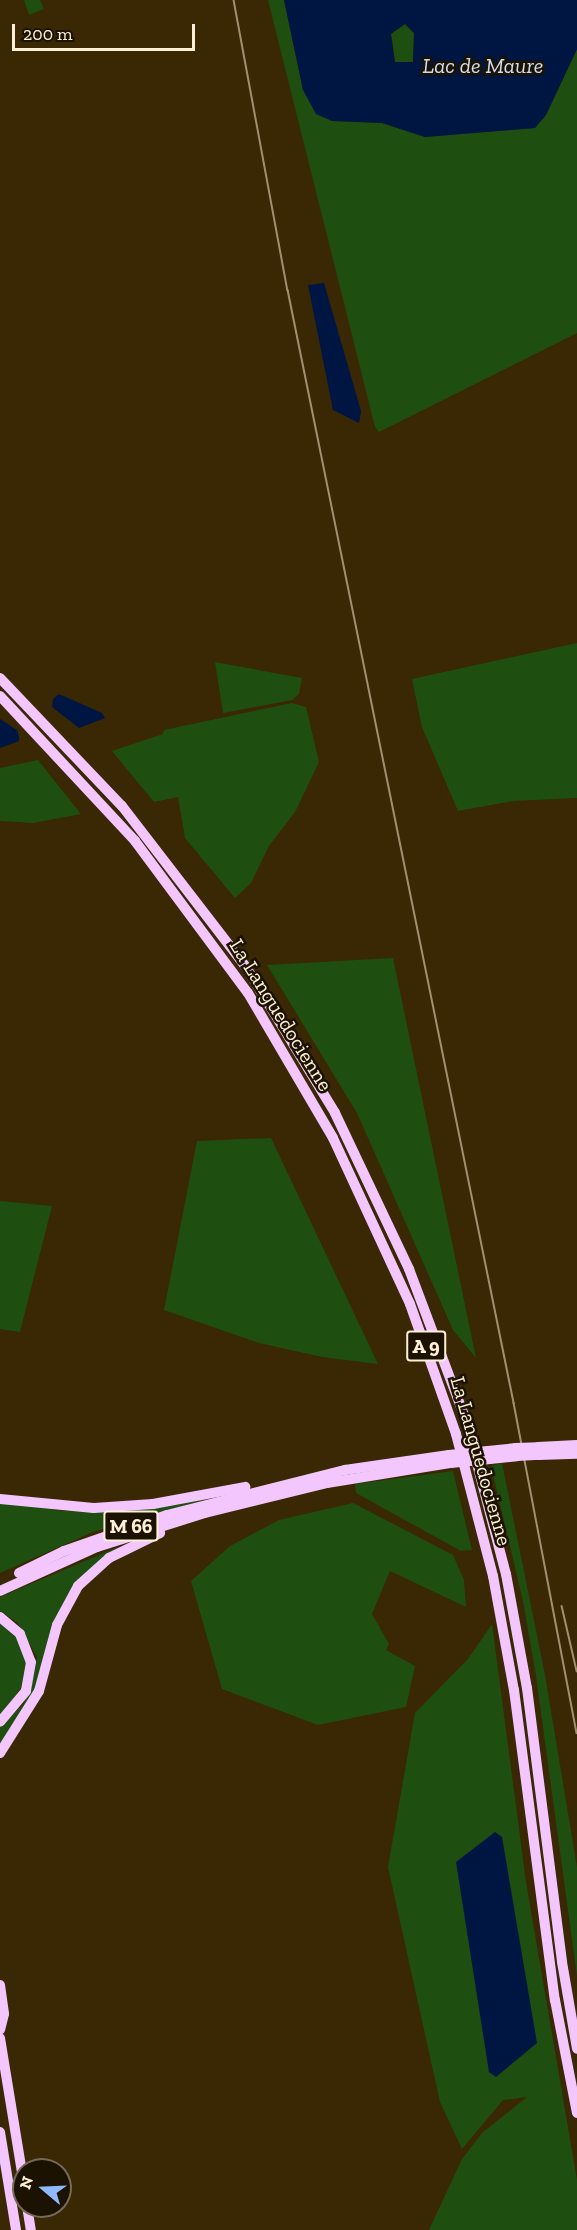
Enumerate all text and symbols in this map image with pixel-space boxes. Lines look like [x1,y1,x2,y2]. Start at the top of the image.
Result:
scale bar [15,12,198,50]
text: 200 m [23,23,73,45]
water label: Lac de Maure [423,53,543,79]
street label: La Languedocienne [224,934,338,1096]
road number: A 9 [405,1329,447,1363]
street label: La Languedocienne [445,1374,517,1548]
road number: M 66 [102,1509,160,1543]
north arrow [12,2158,72,2218]
text: N [15,2174,37,2191]

